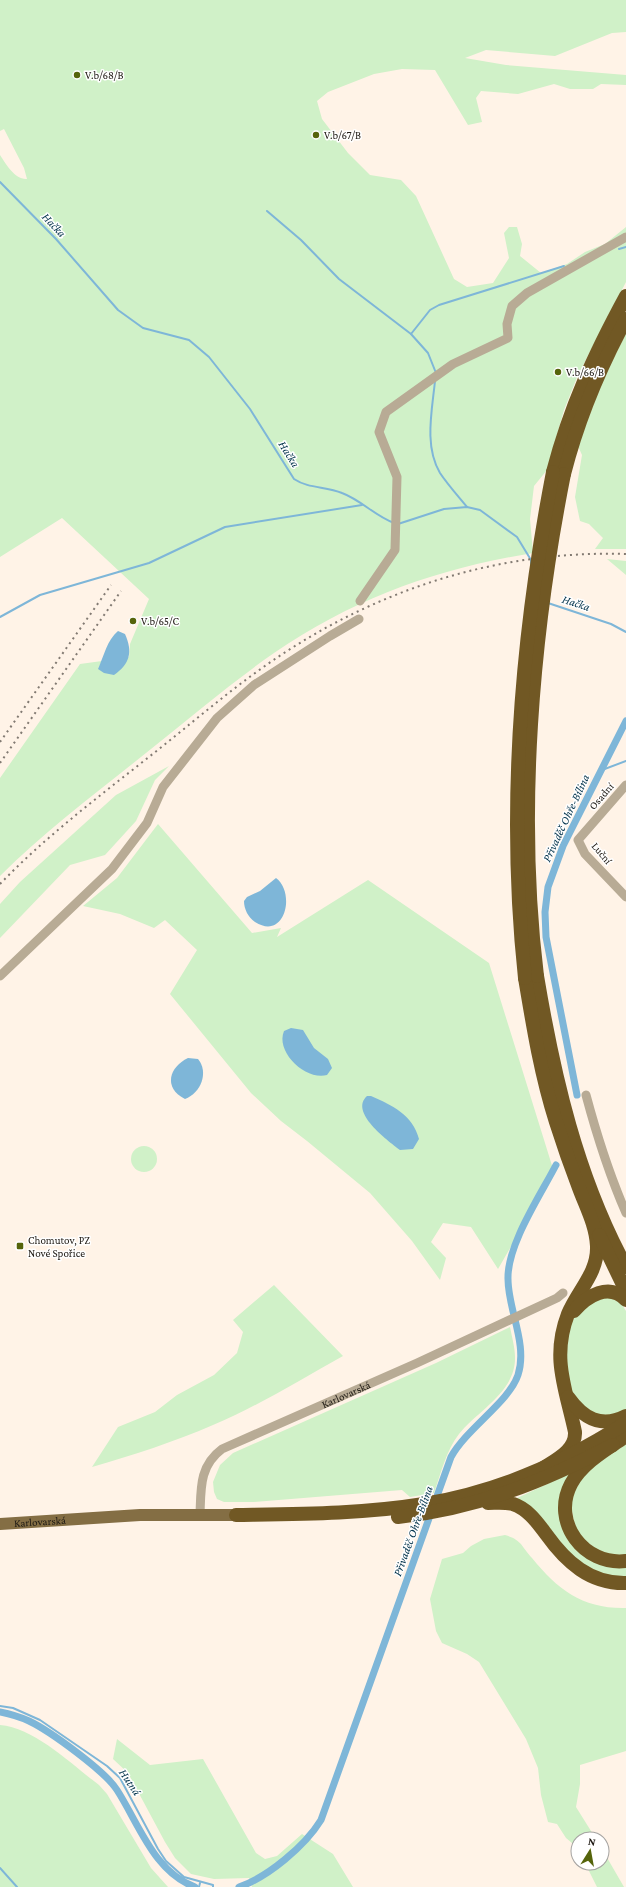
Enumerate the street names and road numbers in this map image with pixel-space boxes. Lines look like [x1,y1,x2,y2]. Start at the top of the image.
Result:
street label: Osadní [586,779,617,812]
street label: Luční [589,840,615,867]
street label: Karlovarská [320,1378,372,1410]
street label: Karlovarská [14,1514,66,1529]

